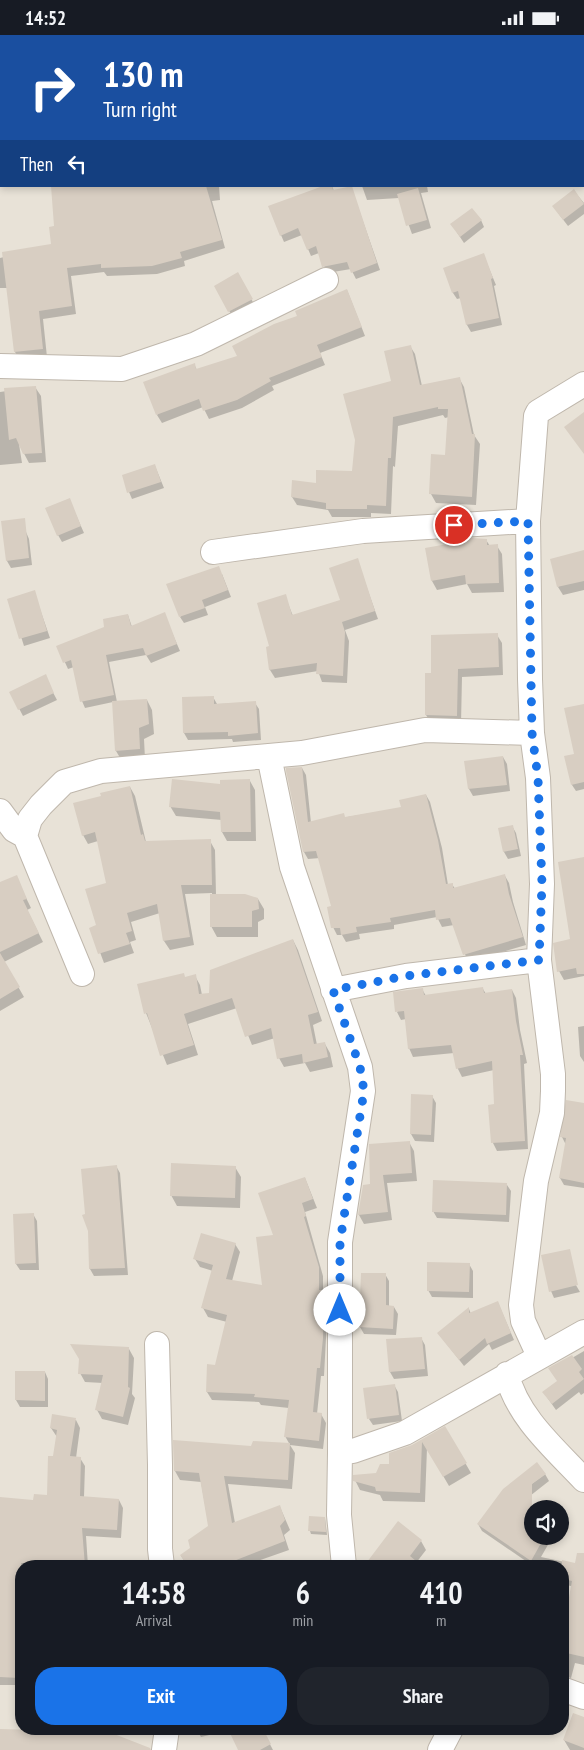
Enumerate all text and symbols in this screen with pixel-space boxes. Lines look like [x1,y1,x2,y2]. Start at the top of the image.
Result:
text: 14:52 [25,6,66,30]
text: 130 m [103,51,184,97]
icon: right [20,55,85,120]
text: Turn right [103,95,177,123]
icon: left [63,150,91,178]
text: Then [20,152,53,176]
pin [433,504,475,546]
icon: arrive [440,511,468,539]
position arrow [313,1283,365,1335]
map controls [524,1500,569,1545]
button: sound [524,1500,569,1545]
text: 14:58 [121,1573,186,1612]
text: 6 [296,1573,310,1612]
text: 410 [420,1573,463,1612]
text: Arrival [136,1610,172,1630]
text: min [292,1610,313,1630]
text: m [436,1610,446,1630]
button: Exit [35,1667,287,1725]
button: Share [297,1667,549,1725]

